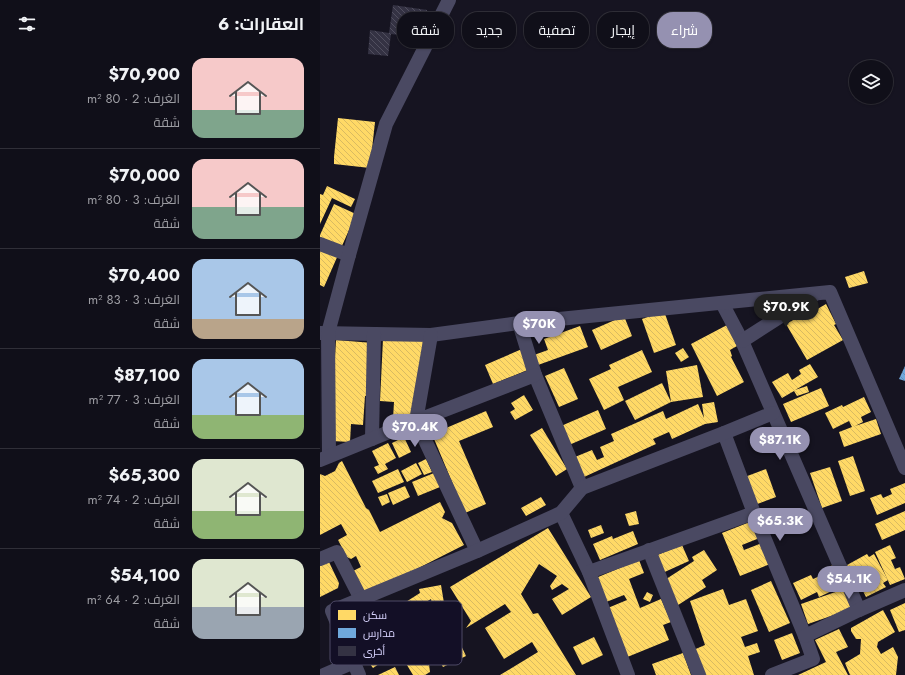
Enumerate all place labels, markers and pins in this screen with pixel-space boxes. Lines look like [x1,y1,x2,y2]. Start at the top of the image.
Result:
pin: $70.9K [753,294,819,328]
pin: $70K [515,311,563,345]
pin: $70.4K [382,414,448,448]
pin: $87.1K [747,427,813,461]
pin: $65.3K [747,508,813,542]
pin: $54.1K [816,566,882,600]

